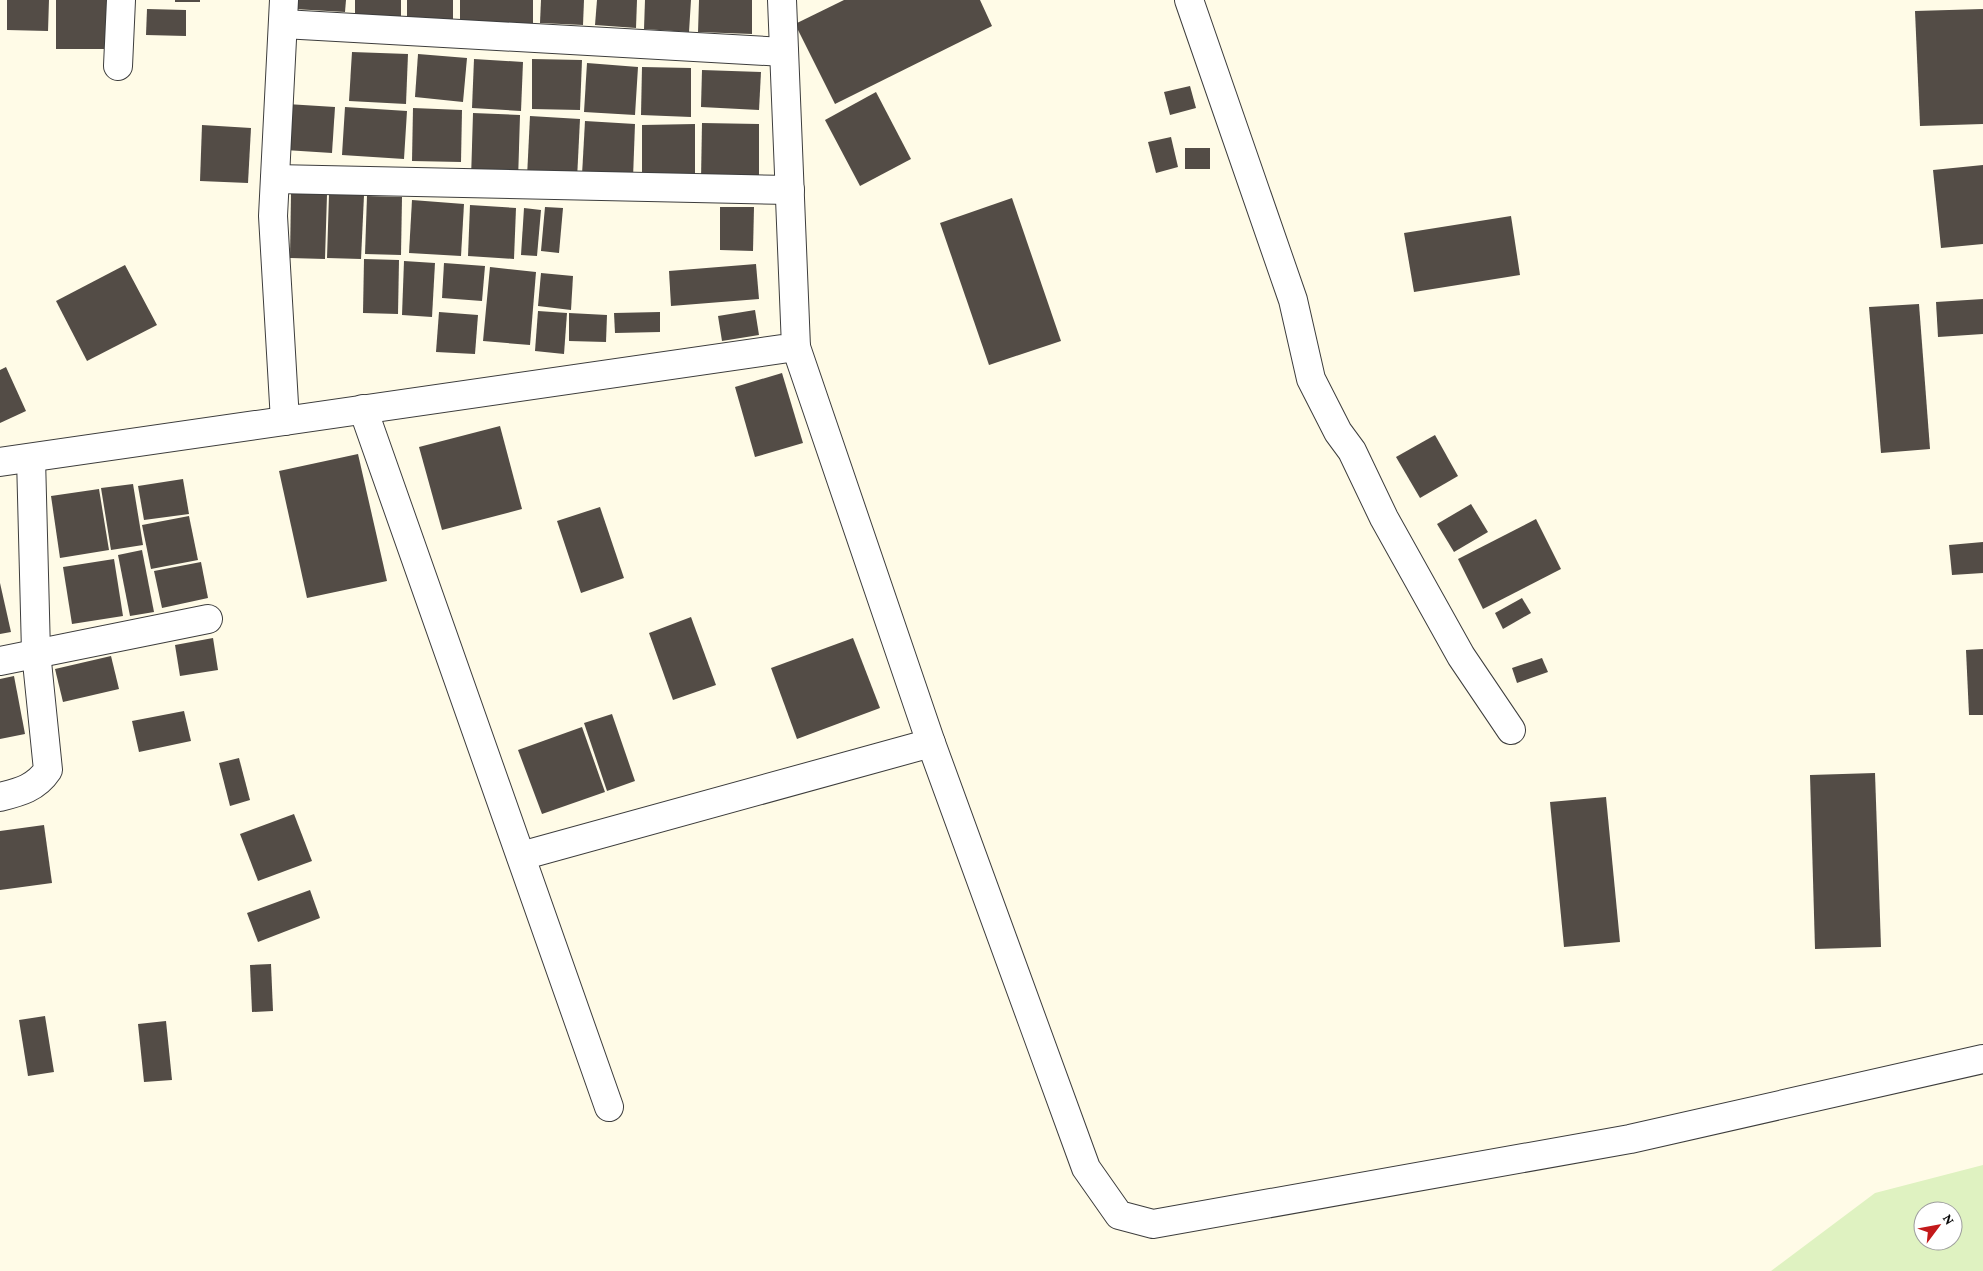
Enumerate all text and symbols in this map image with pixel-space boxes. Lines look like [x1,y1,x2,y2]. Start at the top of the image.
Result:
north arrow [1913,1201,1963,1251]
text: N [1940,1211,1959,1228]

